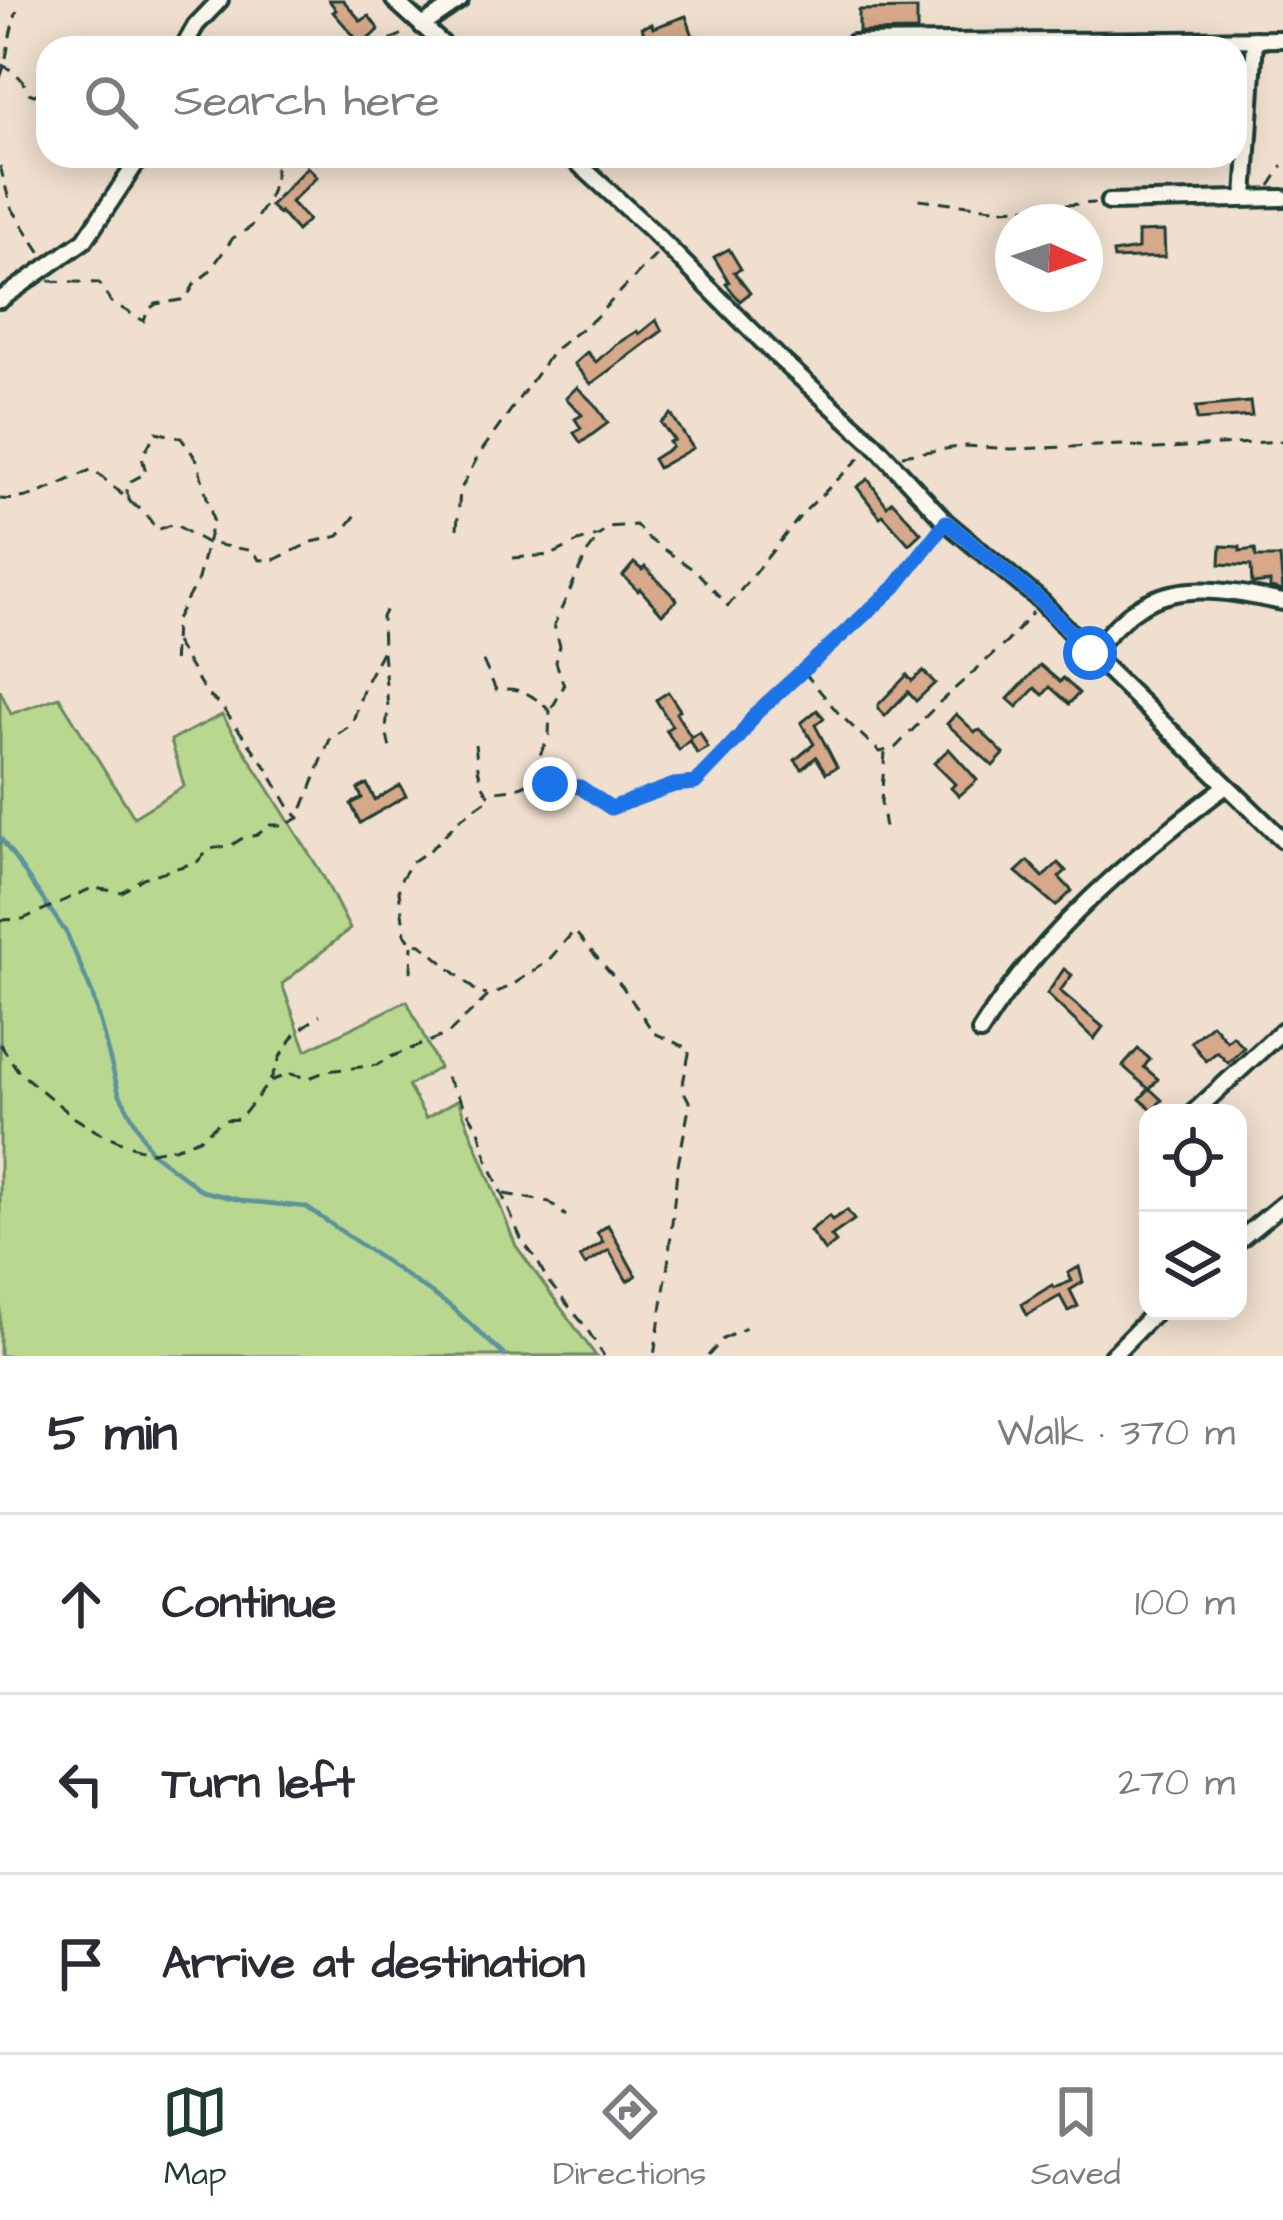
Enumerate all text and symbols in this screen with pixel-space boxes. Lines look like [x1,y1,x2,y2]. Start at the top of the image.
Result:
search box [36,36,1247,168]
icon: search [78,69,144,135]
text: Search here [174,71,440,133]
north arrow [995,204,1103,312]
route start [1063,626,1117,680]
route end [523,757,577,811]
map controls [1139,1104,1247,1320]
button: locate [1139,1104,1247,1212]
button: layers [1139,1212,1247,1320]
text: 5 min [48,1399,177,1470]
text: Walk · 370 m [997,1407,1235,1461]
icon: ahead [48,1571,114,1637]
text: Continue [162,1573,336,1635]
text: 100 m [1135,1577,1235,1631]
icon: left [48,1751,114,1817]
text: Turn left [162,1753,355,1815]
text: 270 m [1118,1757,1235,1811]
icon: arrive [48,1931,114,1997]
text: Arrive at destination [162,1933,585,1995]
tab: Map [162,2079,228,2197]
tab: Directions [553,2079,706,2197]
tab: Saved [1031,2079,1121,2197]

